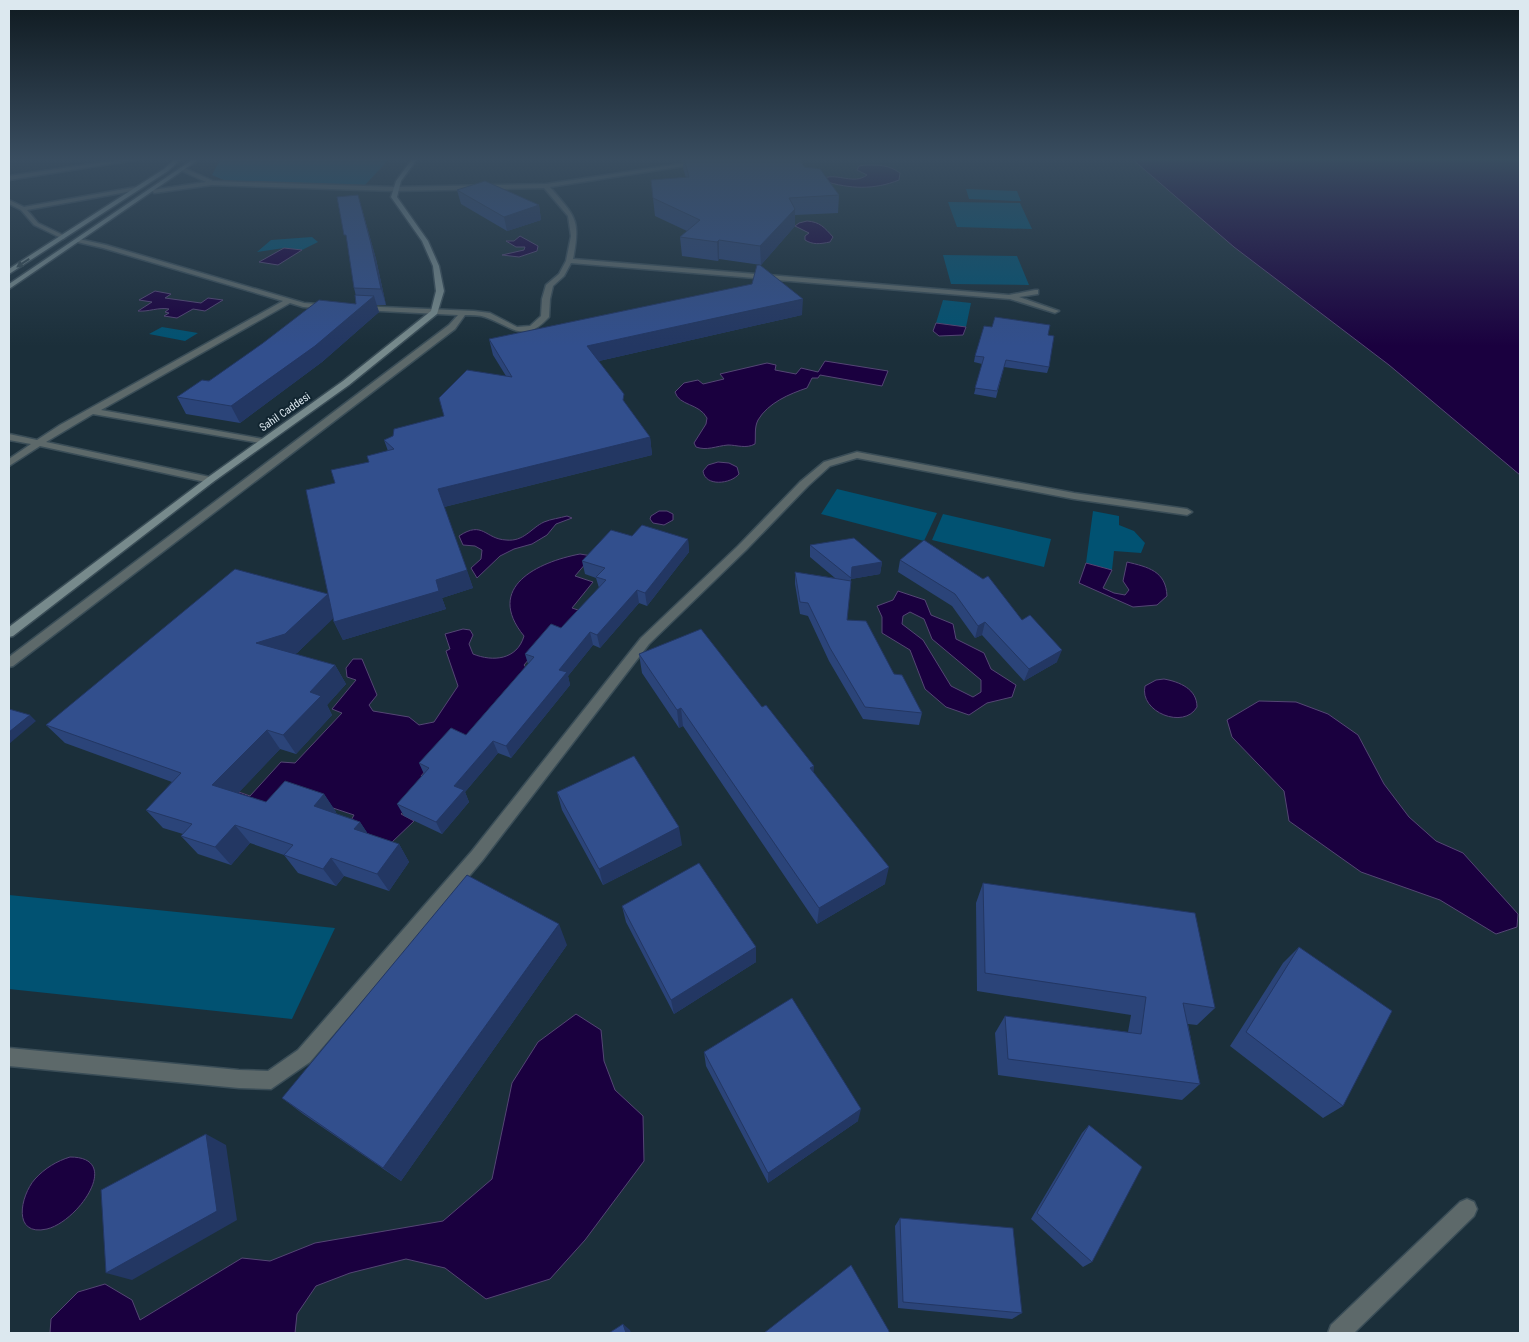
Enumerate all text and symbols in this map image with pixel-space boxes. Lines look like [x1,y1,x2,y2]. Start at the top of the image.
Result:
one-way arrow [16,258,30,267]
street label: Sahil Caddesi [257,390,313,434]

